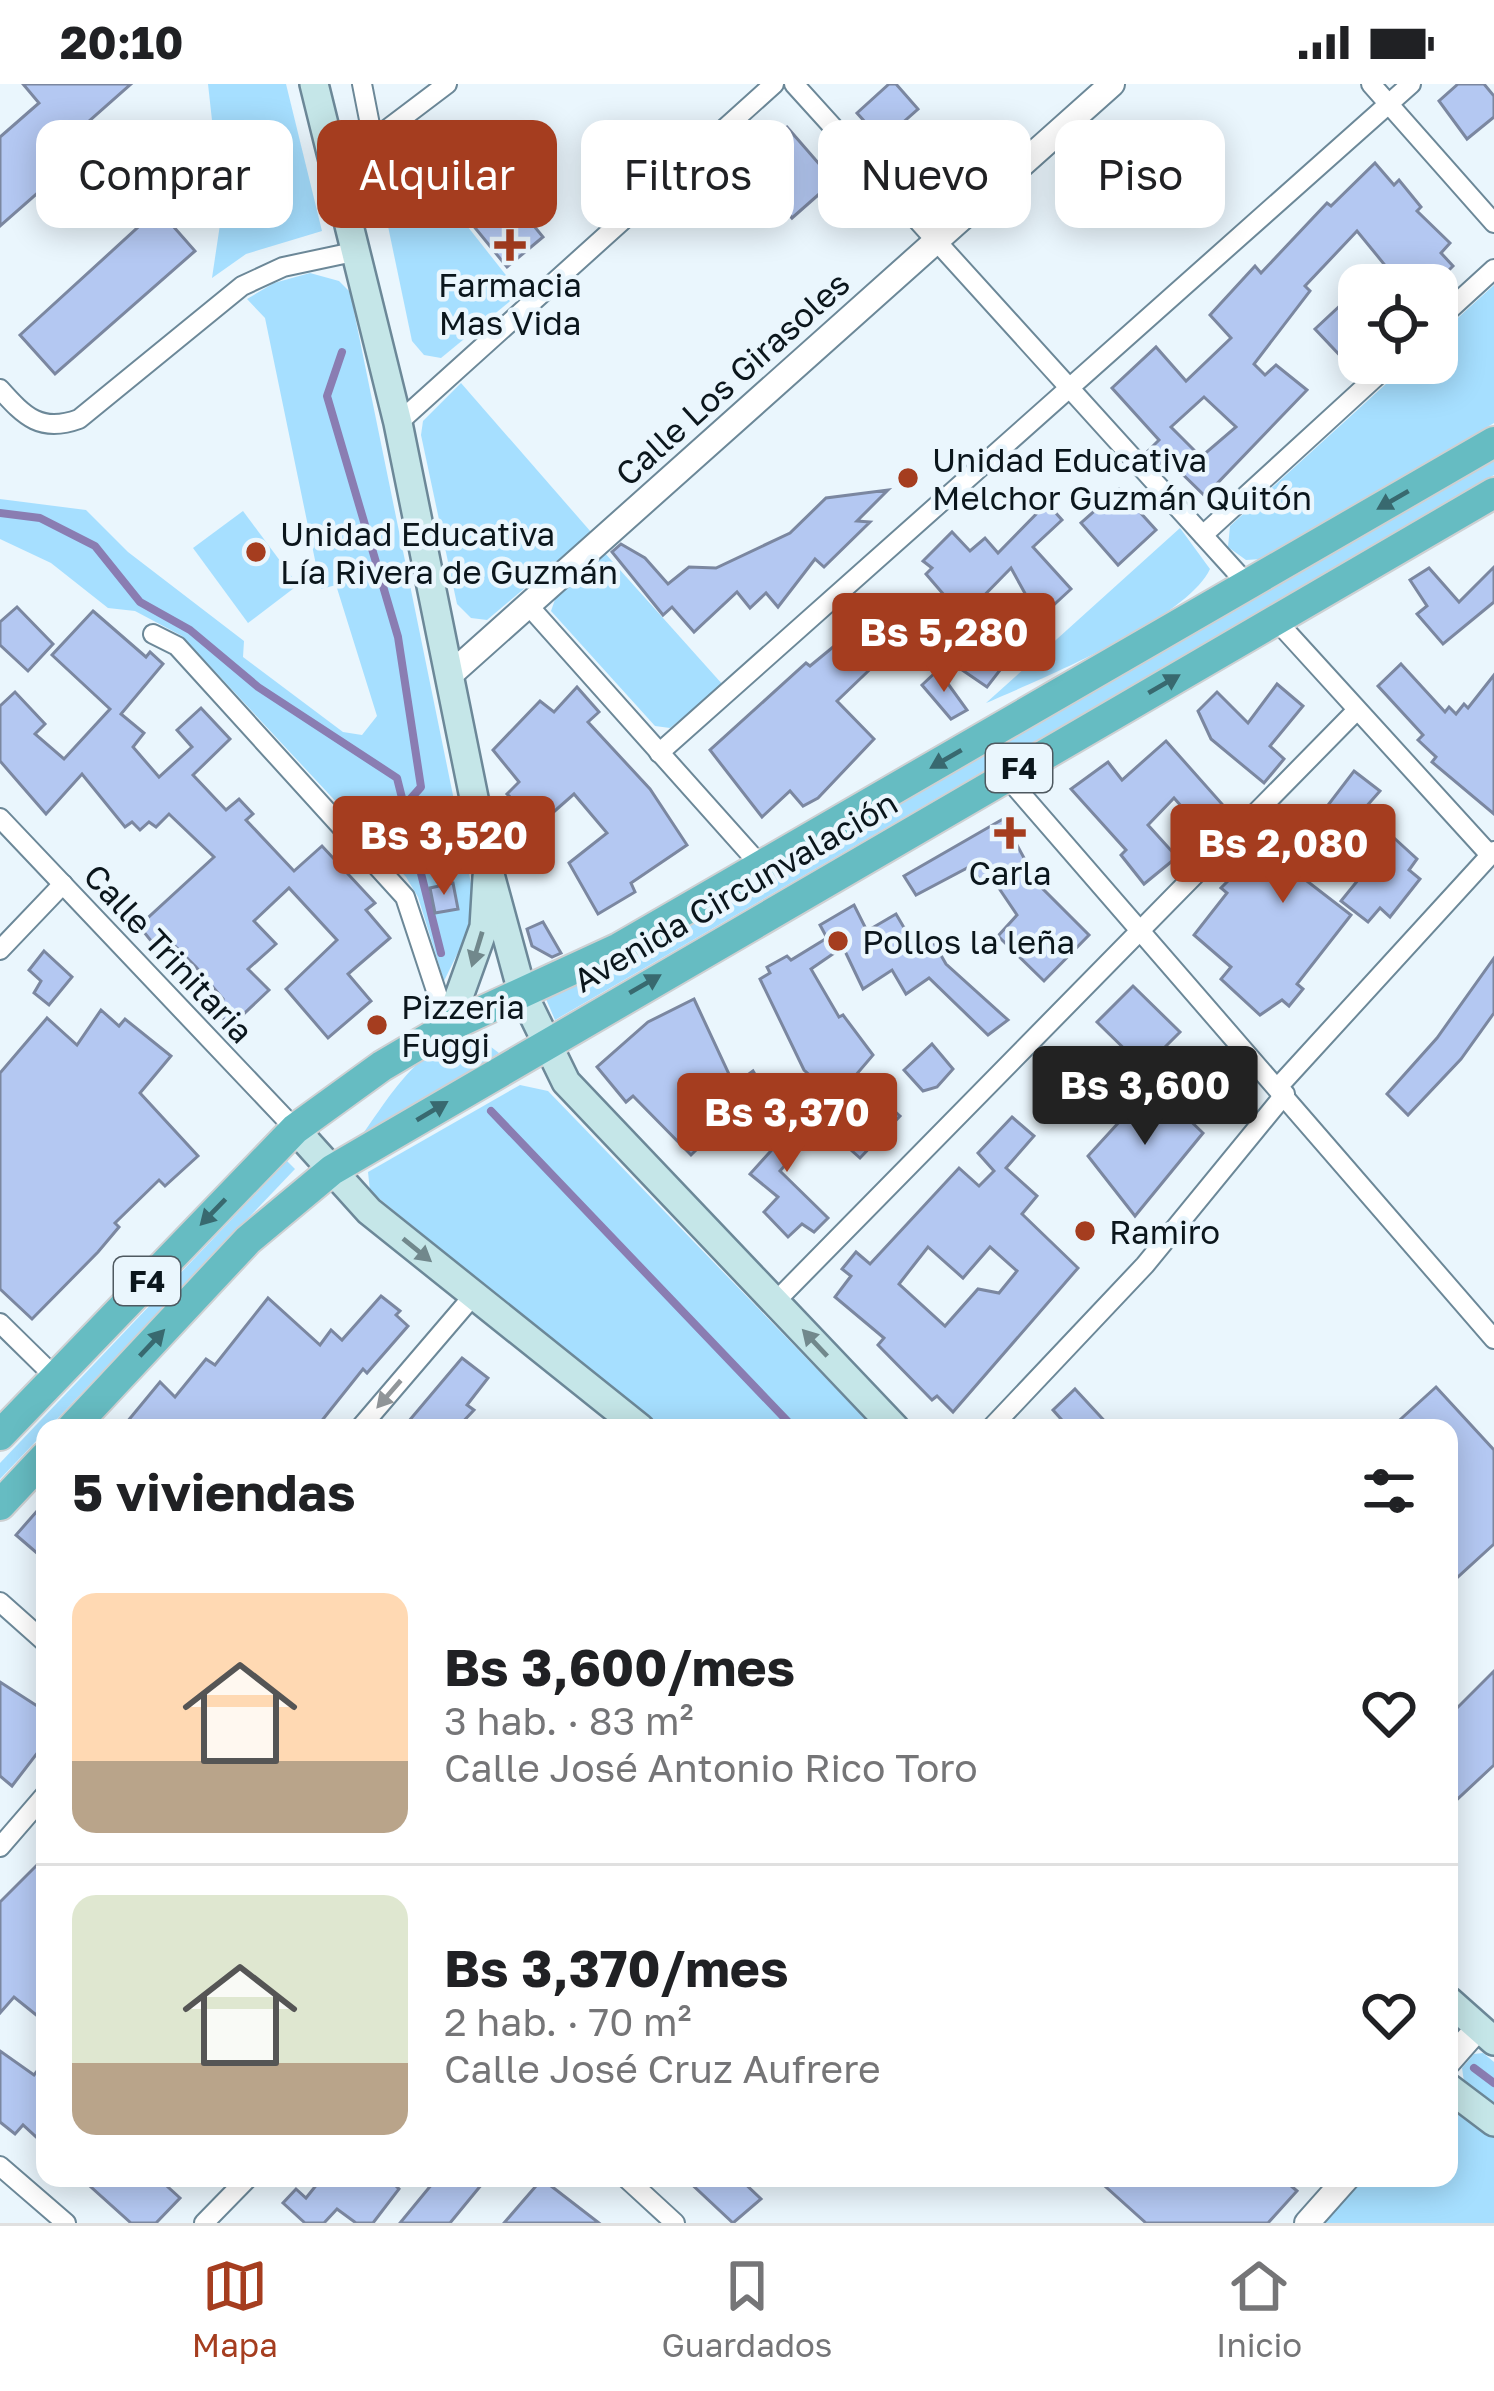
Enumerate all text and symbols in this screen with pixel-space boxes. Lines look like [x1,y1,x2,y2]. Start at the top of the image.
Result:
text: 20:10 [60,15,184,69]
chip: Comprar [36,120,293,228]
chip: Alquilar [317,120,557,228]
chip: Filtros [581,120,794,228]
chip: Nuevo [818,120,1031,228]
chip: Piso [1055,120,1225,228]
marker: Farmacia Mas Vida [497,232,523,258]
street label: Calle Los Girasoles [607,263,857,493]
map controls [1338,264,1458,384]
button: locate [1338,264,1458,384]
place label: Farmacia Mas Vida [438,265,582,342]
place label: Unidad Educativa Melchor Guzmán Quitón [932,440,1312,517]
marker: Unidad Educativa Melchor Guzmán Quitón [895,465,921,491]
one-way arrow [1376,489,1410,510]
place label: Unidad Educativa Lía Rivera de Guzmán [280,514,618,591]
marker: Unidad Educativa Lía Rivera de Guzmán [243,539,269,565]
pin: Bs 5,280 [820,593,1068,695]
text: Bs 5,280 [859,608,1029,655]
one-way arrow [1147,674,1181,695]
road number: F4 [986,744,1052,792]
one-way arrow [929,747,963,768]
street label: Avenida Circunvalación [566,782,904,1000]
pin: Bs 3,520 [320,796,568,898]
pin: Bs 2,080 [1159,804,1407,906]
text: Bs 3,520 [360,811,528,858]
text: Bs 2,080 [1197,819,1369,866]
marker: Carla [997,820,1023,846]
place label: Carla [968,853,1052,892]
street label: Calle Trinitaria [76,856,262,1050]
place label: Pollos la leña [862,922,1075,961]
marker: Pollos la leña [825,928,851,954]
one-way arrow [467,931,485,968]
one-way arrow [628,974,661,995]
place label: Pizzeria Fuggi [401,987,525,1064]
marker: Pizzeria Fuggi [364,1012,390,1038]
pin: Bs 3,600 [1021,1046,1269,1148]
text: Bs 3,600 [1060,1061,1230,1108]
pin: Bs 3,370 [663,1073,911,1175]
text: Bs 3,370 [704,1088,870,1135]
one-way arrow [415,1101,449,1122]
one-way arrow [200,1198,228,1227]
place label: Ramiro [1109,1212,1220,1251]
marker: Ramiro [1072,1218,1098,1244]
one-way arrow [401,1237,432,1262]
road number: F4 [114,1257,180,1305]
one-way arrow [137,1328,165,1357]
one-way arrow [802,1328,830,1357]
one-way arrow [376,1379,403,1409]
icon: filters [1356,1458,1422,1524]
text: 5 viviendas [72,1461,355,1522]
text: Bs 3,600/mes [444,1636,795,1697]
icon: home [168,1641,312,1785]
icon: heart [1356,1680,1422,1746]
text: 3 hab. · 83 m² [444,1697,694,1744]
text: Calle José Antonio Rico Toro [444,1744,978,1791]
text: Bs 3,370/mes [444,1937,789,1998]
icon: home [168,1943,312,2087]
icon: heart [1356,1982,1422,2048]
text: 2 hab. · 70 m² [444,1998,692,2045]
text: Calle José Cruz Aufrere [444,2045,881,2092]
tab: Mapa [192,2253,278,2364]
tab: Guardados [661,2253,832,2364]
tab: Inicio [1216,2253,1302,2364]

